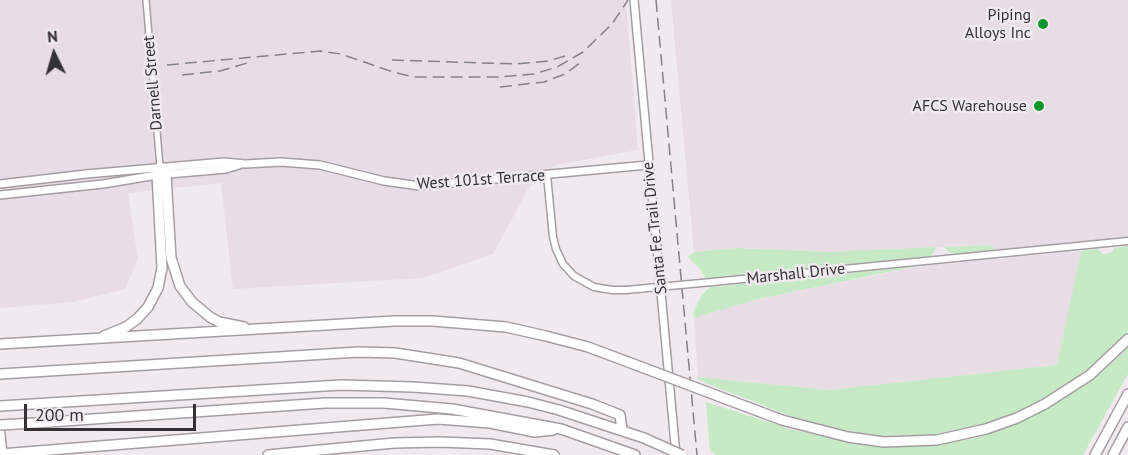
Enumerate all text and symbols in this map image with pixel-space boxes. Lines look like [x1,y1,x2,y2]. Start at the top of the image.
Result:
place label: Piping Alloys Inc [965,5,1031,43]
marker: Piping Alloys Inc [1036,17,1050,31]
north arrow [24,24,84,84]
text: N [46,26,59,46]
street label: Darnell Street [139,35,167,131]
place label: AFCS Warehouse [913,96,1027,116]
marker: AFCS Warehouse [1032,99,1046,113]
street label: Santa Fe Trail Drive [638,161,672,295]
street label: West 101st Terrace [416,166,546,194]
street label: Marshall Drive [746,259,846,289]
scale bar [27,392,200,430]
text: 200 m [35,403,84,426]

